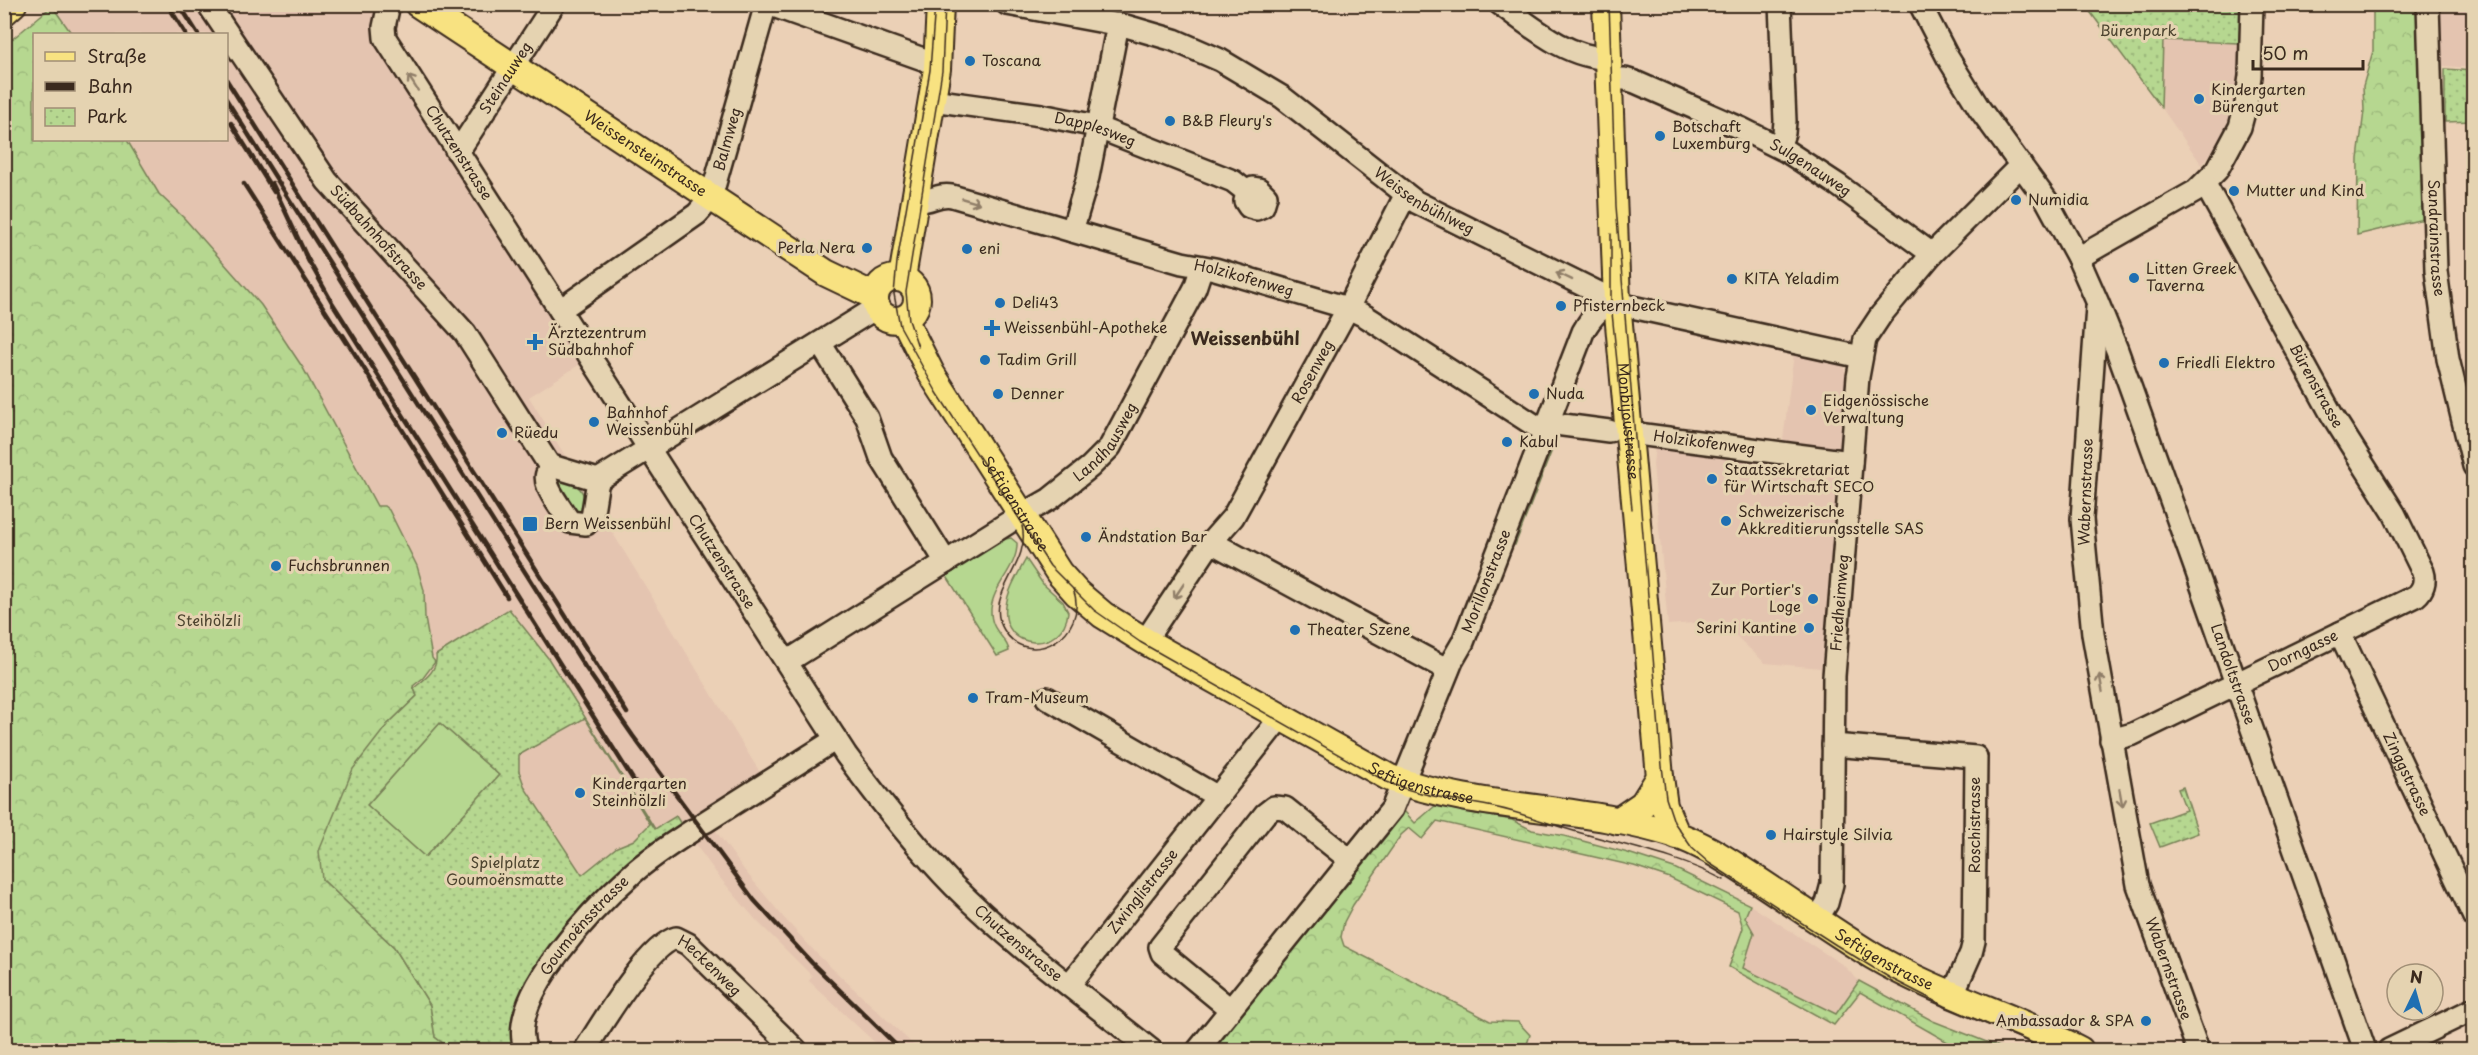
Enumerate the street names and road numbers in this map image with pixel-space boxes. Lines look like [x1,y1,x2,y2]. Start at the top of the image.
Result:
street label: Steinauweg [473,36,537,118]
street label: Chutzenstrasse [421,100,499,204]
street label: Weissensteinstrasse [580,103,712,202]
street label: Balmweg [706,105,746,173]
street label: Dapplesweg [1052,105,1140,152]
street label: Sulgenauweg [1766,132,1857,201]
street label: Weissenbühlweg [1370,160,1479,239]
street label: Südbahnhofstrasse [326,179,434,295]
street label: Sandrainstrasse [2423,179,2452,298]
street label: Holzikofenweg [1192,252,1297,302]
street label: Rosenweg [1285,335,1339,407]
street label: Bürenstrasse [2285,339,2350,432]
street label: Monbijoustrasse [1613,362,1646,481]
street label: Landhausweg [1067,398,1142,486]
street label: Holzikofenweg [1652,423,1757,459]
street label: Wabernstrasse [2071,438,2098,546]
street label: Seftigenstrasse [977,451,1055,556]
street label: Chutzenstrasse [684,508,762,613]
street label: Morillonstrasse [1455,526,1516,636]
street label: Friedheimweg [1823,553,1854,652]
street label: Landoltstrasse [2206,620,2263,728]
street label: Dorngasse [2263,623,2341,677]
street label: Zinggstrasse [2378,728,2438,819]
street label: Seftigenstrasse [1364,755,1476,809]
street label: Roschistrasse [1962,777,1985,873]
street label: Zwinglistrasse [1101,843,1183,938]
street label: Goumoënsstrasse [533,869,633,979]
street label: Chutzenstrasse [970,898,1068,986]
street label: Wabernstrasse [2141,914,2199,1023]
street label: Seftigenstrasse [1831,922,1937,995]
street label: Heckenweg [675,928,748,1001]

